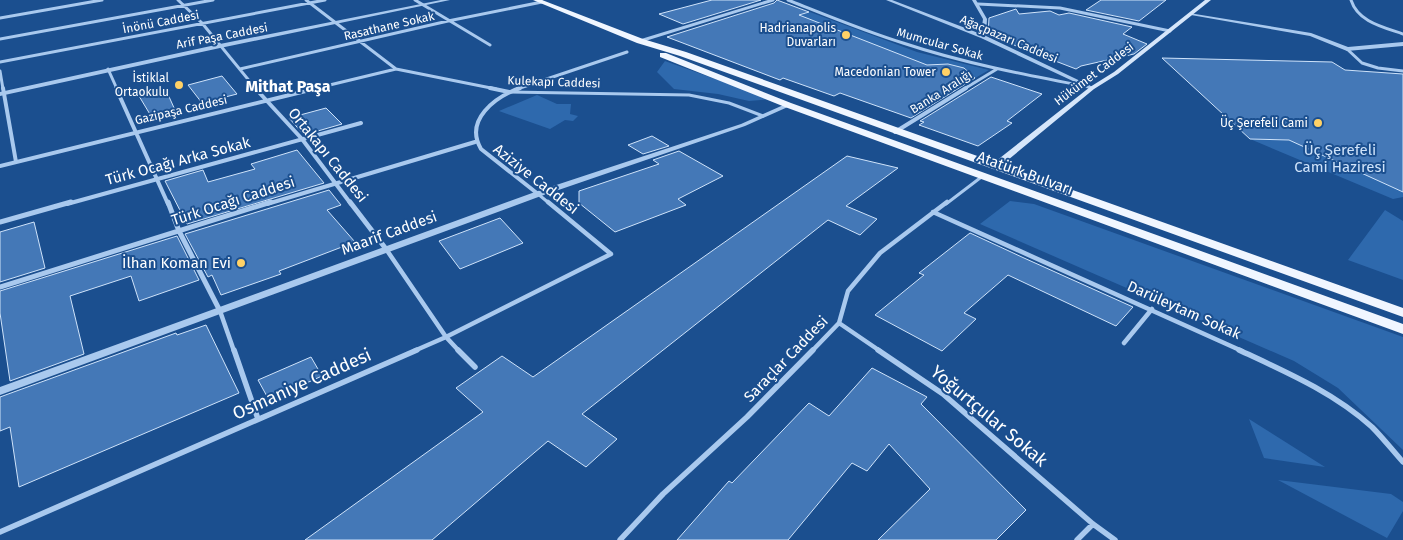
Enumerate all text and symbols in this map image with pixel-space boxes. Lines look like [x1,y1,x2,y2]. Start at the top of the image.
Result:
street label: İnönü Caddesi [121,7,201,36]
street label: Rasathane Sokak [342,9,436,43]
street label: Ağaçpazarı Caddesi [958,12,1060,66]
street label: Arif Paşa Caddesi [175,20,269,52]
place label: Hadrianapolis Duvarları [759,21,836,49]
street label: Mumcular Sokak [895,25,986,63]
marker: Hadrianapolis Duvarları [840,29,852,41]
street label: Hükümet Caddesi [1052,40,1136,108]
place label: Macedonian Tower [834,65,936,79]
marker: Macedonian Tower [940,66,952,78]
street label: Banka Aralığı [907,67,975,117]
place label: İstiklal Ortaokulu [115,70,169,99]
street label: Kulekapı Caddesi [507,73,601,91]
district label: Mithat Paşa [246,77,331,97]
marker: İstiklal Ortaokulu [173,79,185,91]
street label: Gazipaşa Caddesi [133,93,229,127]
street label: Ortakapı Caddesi [284,104,372,206]
place label: Üç Şerefeli Cami [1220,114,1308,130]
marker: Üç Şerefeli Cami [1312,117,1324,129]
street label: Türk Ocağı Arka Sokak [104,133,253,189]
street label: Aziziye Caddesi [490,140,582,218]
park label: Üç Şerefeli Cami Haziresi [1294,141,1386,176]
street label: Atatürk Bulvarı [974,147,1076,199]
street label: Türk Ocağı Caddesi [169,173,297,229]
street label: Maarif Caddesi [339,207,439,259]
place label: İlhan Koman Evi [122,254,231,272]
marker: İlhan Koman Evi [235,257,247,269]
street label: Darüleytam Sokak [1124,277,1244,343]
street label: Saraçlar Caddesi [740,312,832,406]
street label: Osmaniye Caddesi [229,344,375,424]
street label: Yoğurtçular Sokak [926,361,1053,472]

